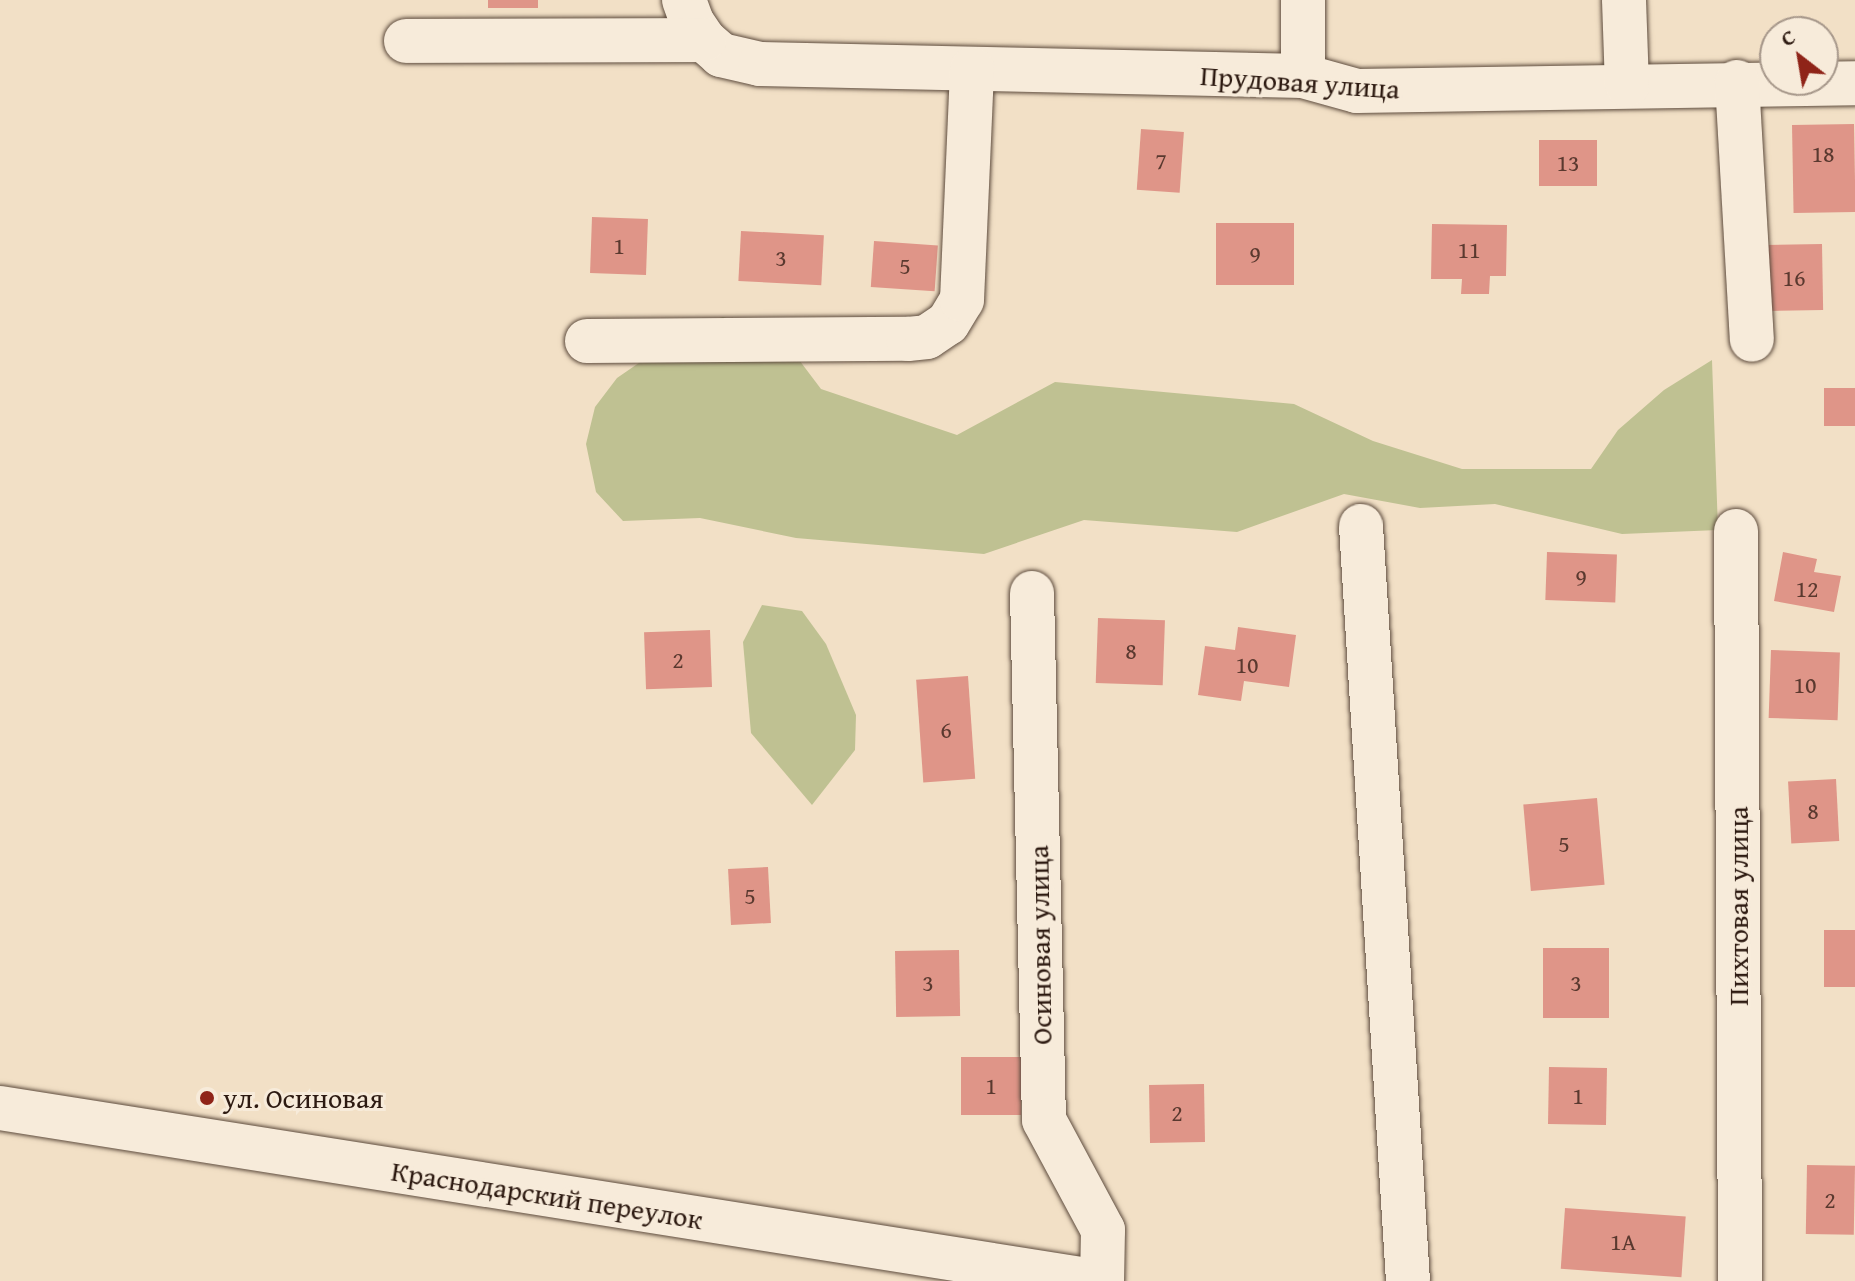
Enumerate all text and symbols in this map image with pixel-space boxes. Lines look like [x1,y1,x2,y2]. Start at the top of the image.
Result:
north arrow [1759,16,1839,96]
text: С [1774,20,1801,54]
street label: Прудовая улица [1199,58,1401,106]
house number: 18 [1811,140,1835,168]
house number: 7 [1155,147,1167,175]
house number: 13 [1556,149,1580,177]
house number: 1 [613,232,625,260]
house number: 11 [1457,236,1481,264]
house number: 9 [1249,240,1261,268]
house number: 3 [775,244,787,272]
house number: 5 [899,252,911,280]
house number: 16 [1782,264,1806,292]
house number: 9 [1575,563,1587,591]
house number: 12 [1795,575,1819,603]
house number: 8 [1125,637,1137,665]
house number: 2 [672,646,684,674]
house number: 10 [1235,651,1259,679]
house number: 10 [1793,671,1817,699]
house number: 6 [940,716,952,744]
house number: 8 [1807,797,1819,825]
street label: Пихтовая улица [1721,806,1755,1006]
house number: 5 [1558,830,1570,858]
street label: Осиновая улица [1021,845,1059,1045]
house number: 5 [744,882,756,910]
house number: 3 [922,969,934,997]
house number: 3 [1570,969,1582,997]
house number: 1 [985,1072,997,1100]
place label: ул. Осиновая [223,1081,383,1115]
house number: 1 [1572,1082,1584,1110]
marker: ул. Осиновая [198,1089,216,1107]
house number: 2 [1171,1099,1183,1127]
street label: Краснодарский переулок [389,1154,705,1236]
house number: 2 [1824,1186,1836,1214]
house number: 1А [1610,1228,1636,1256]

